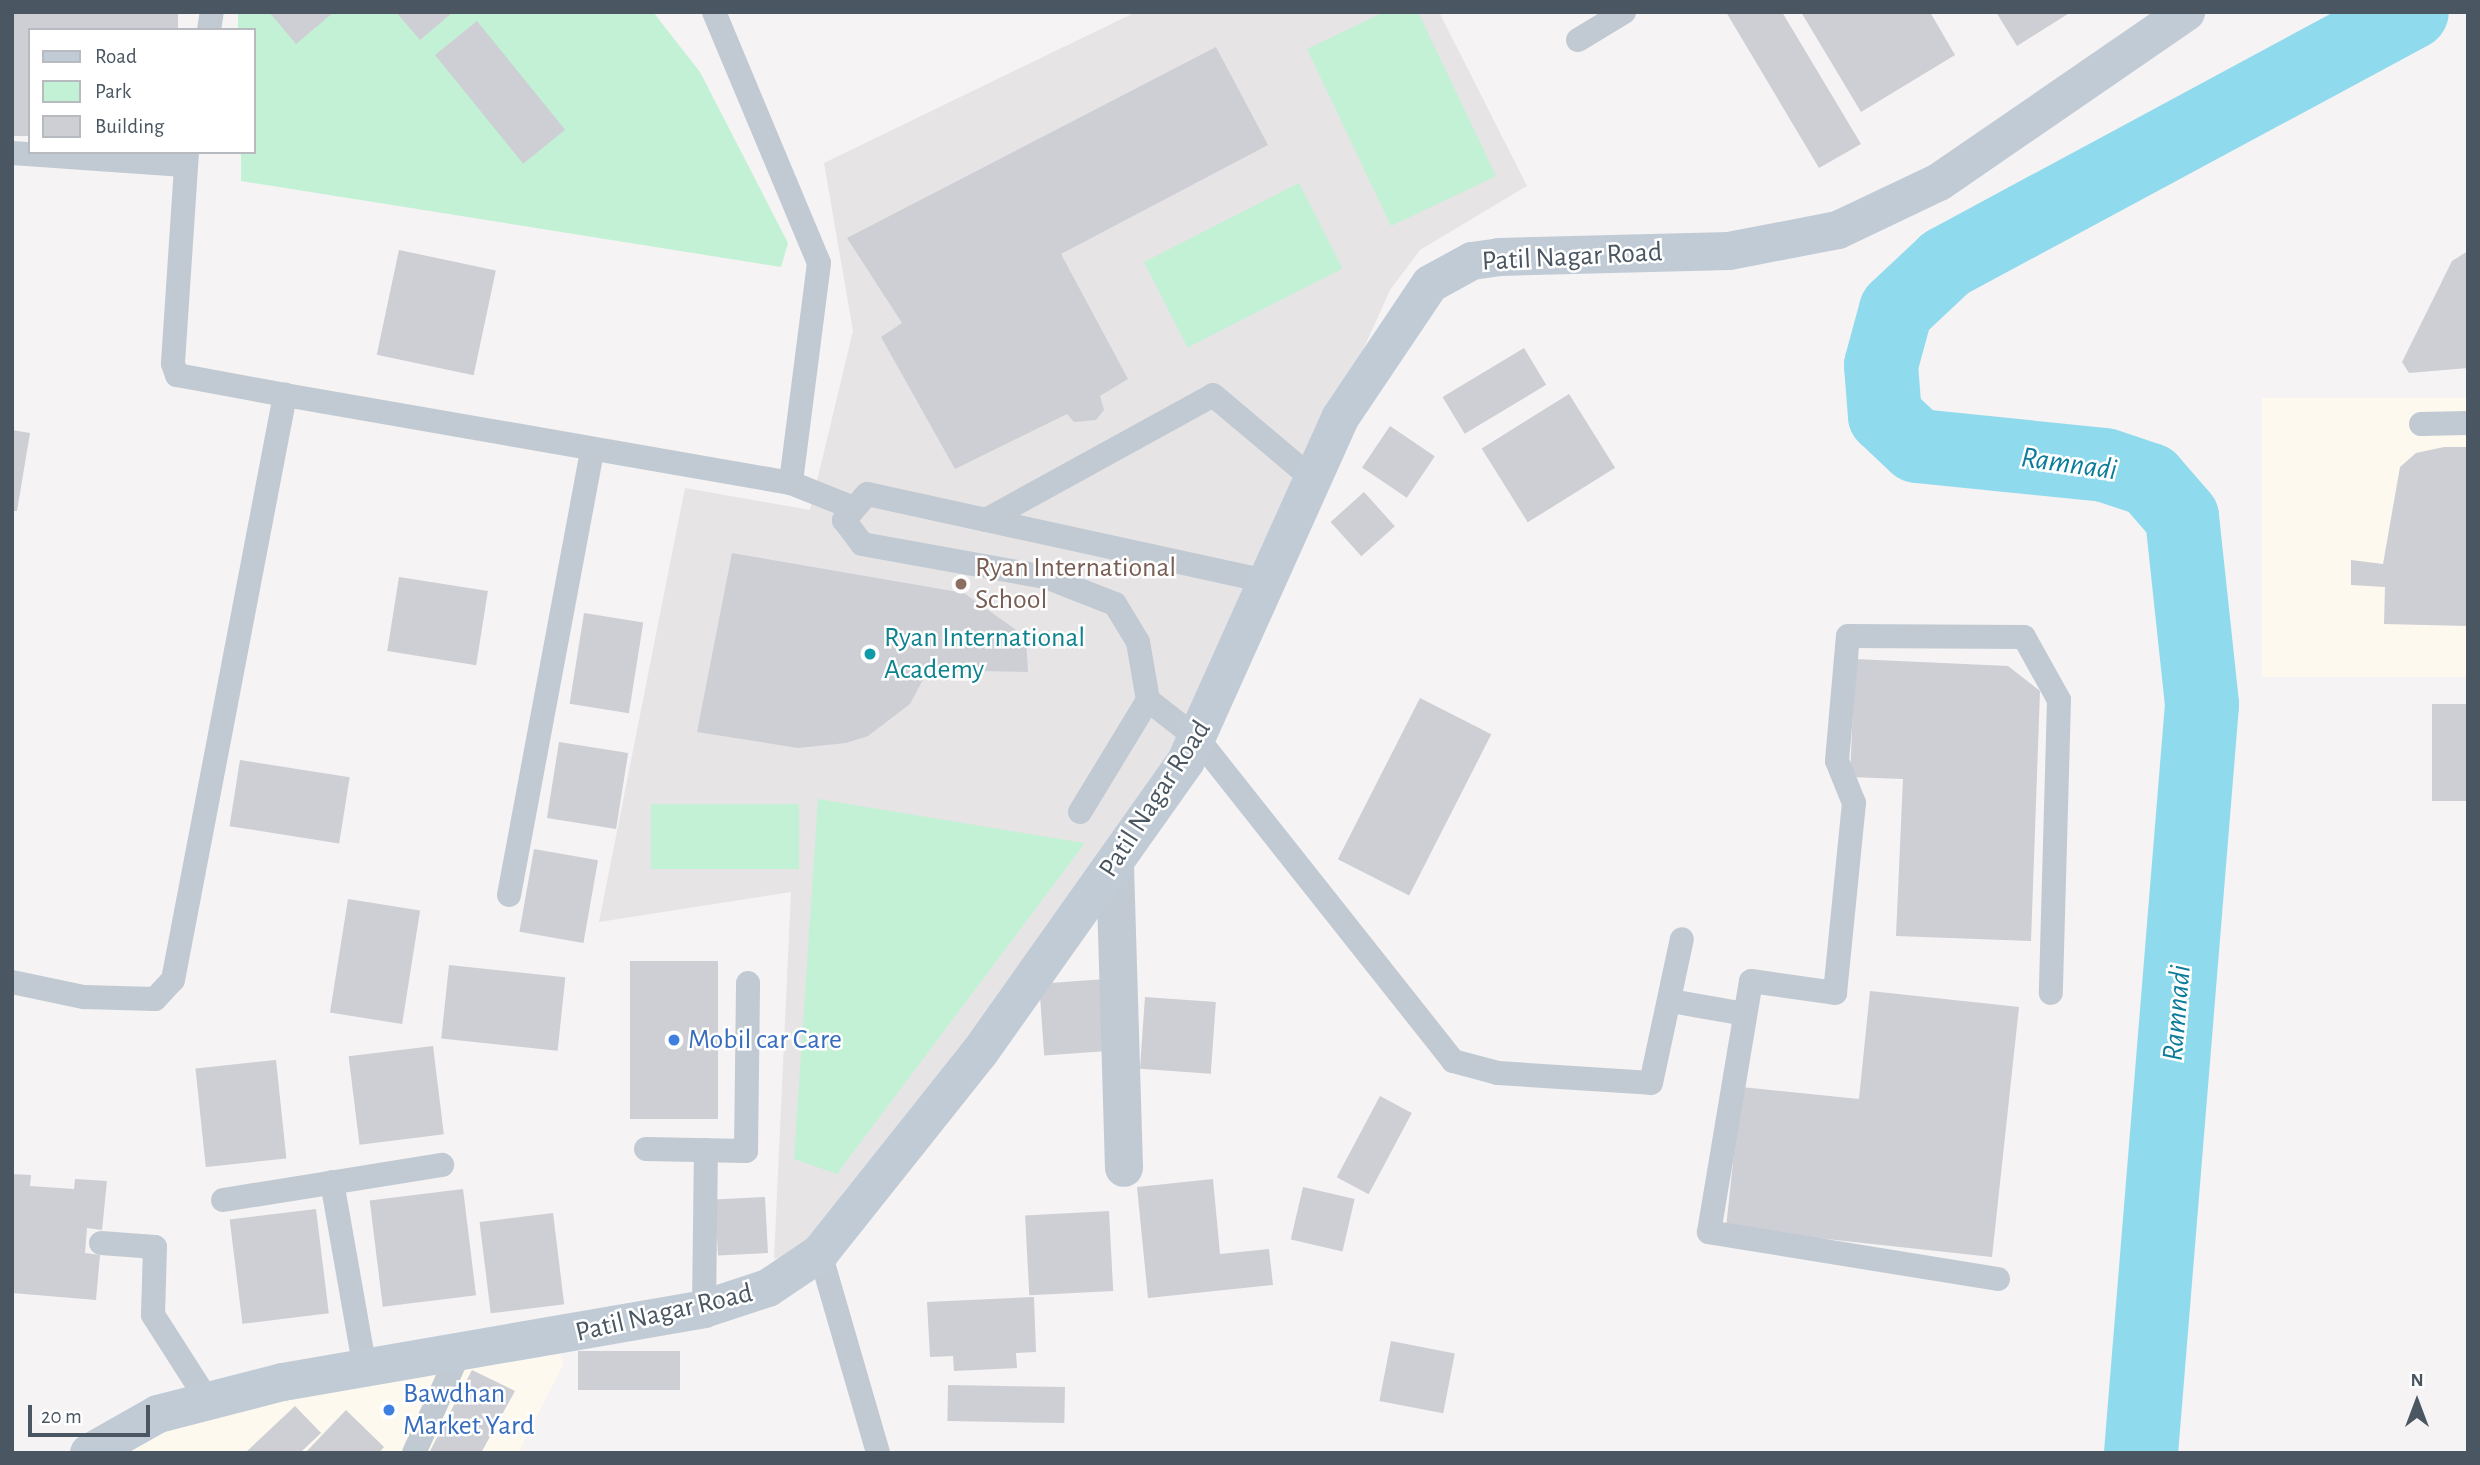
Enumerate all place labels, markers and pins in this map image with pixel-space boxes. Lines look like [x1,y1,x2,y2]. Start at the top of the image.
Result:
place label: Ryan International School [975,551,1176,617]
marker: Ryan International School [953,576,969,592]
place label: Ryan International Academy [884,621,1085,687]
marker: Ryan International Academy [862,646,878,662]
place label: Mobil car Care [688,1023,842,1057]
marker: Mobil car Care [666,1032,682,1048]
place label: Bawdhan Market Yard [403,1377,534,1443]
marker: Bawdhan Market Yard [381,1402,397,1418]

